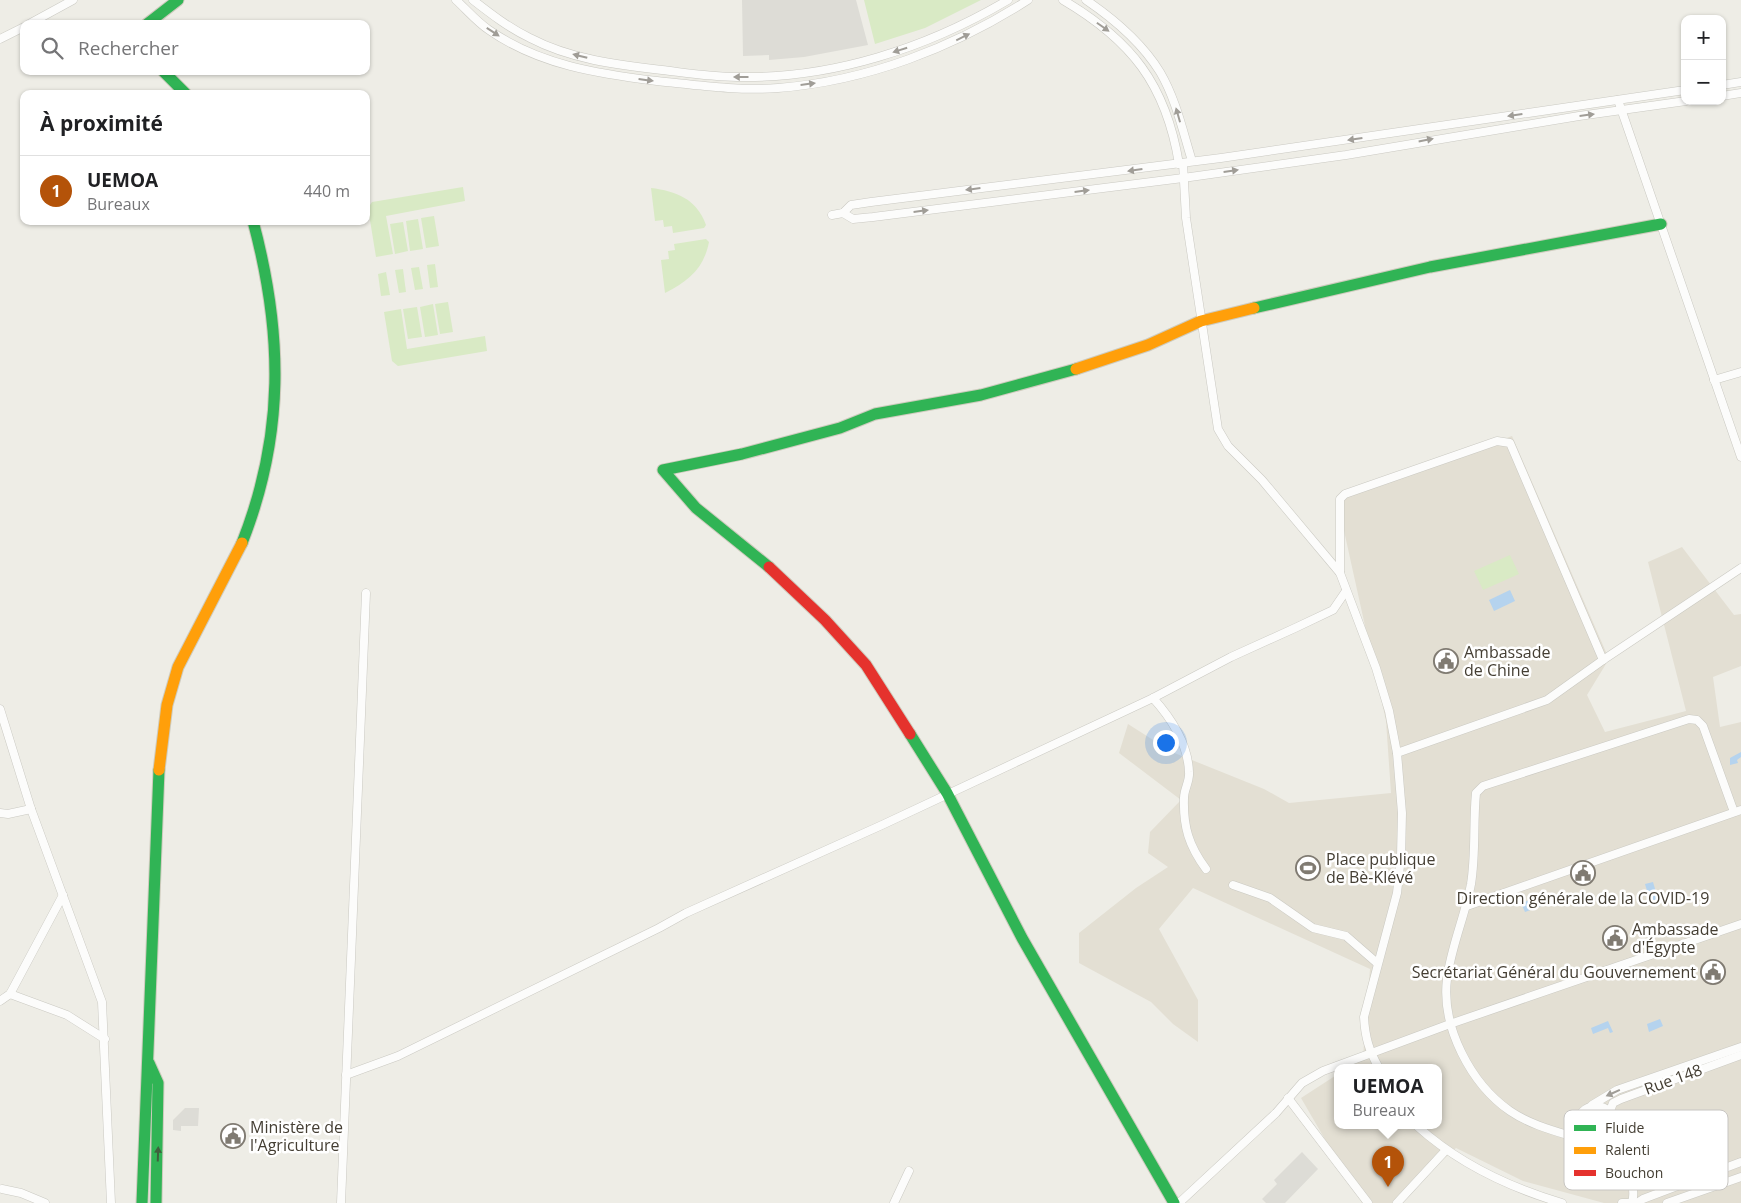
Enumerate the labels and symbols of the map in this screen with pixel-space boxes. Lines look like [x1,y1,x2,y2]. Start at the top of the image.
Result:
one-way arrow [1097,22,1110,32]
one-way arrow [486,27,499,36]
one-way arrow [956,33,970,41]
one-way arrow [893,47,908,55]
one-way arrow [572,52,587,60]
one-way arrow [733,73,749,81]
one-way arrow [639,76,655,84]
one-way arrow [800,80,816,88]
one-way arrow [1174,107,1182,122]
one-way arrow [1507,111,1523,119]
one-way arrow [1579,111,1595,119]
one-way arrow [1346,136,1362,144]
one-way arrow [1419,136,1435,144]
one-way arrow [1126,166,1142,174]
one-way arrow [1223,167,1239,175]
one-way arrow [965,185,981,193]
one-way arrow [1075,187,1091,195]
one-way arrow [913,207,929,215]
place label: Ambassade de Chine [1464,641,1551,681]
public building icon: Ambassade de Chine [1433,648,1459,674]
your location [1153,730,1179,756]
place label: Place publique de Bè-Klévé [1326,848,1435,888]
sports icon: Place publique de Bè-Klévé [1295,855,1321,881]
public building icon: Direction générale de la COVID-19 [1570,860,1596,886]
place label: Direction générale de la COVID-19 [1457,887,1709,909]
place label: Ambassade d'Égypte [1632,918,1719,958]
public building icon: Ambassade d'Égypte [1602,925,1628,951]
public building icon: Secrétariat Général du Gouvernement [1700,959,1726,985]
place label: Secrétariat Général du Gouvernement [1412,961,1696,983]
street label: Rue 148 [1641,1058,1705,1100]
one-way arrow [1606,1089,1620,1097]
legend [1564,1110,1728,1190]
place label: Ministère de l'Agriculture [250,1116,343,1156]
text: Fluide [1605,1118,1644,1137]
public building icon: Ministère de l'Agriculture [220,1123,246,1149]
text: Ralenti [1605,1140,1650,1159]
one-way arrow [154,1146,162,1162]
pin: 1 [1372,1146,1404,1187]
text: Bouchon [1605,1163,1663,1182]

